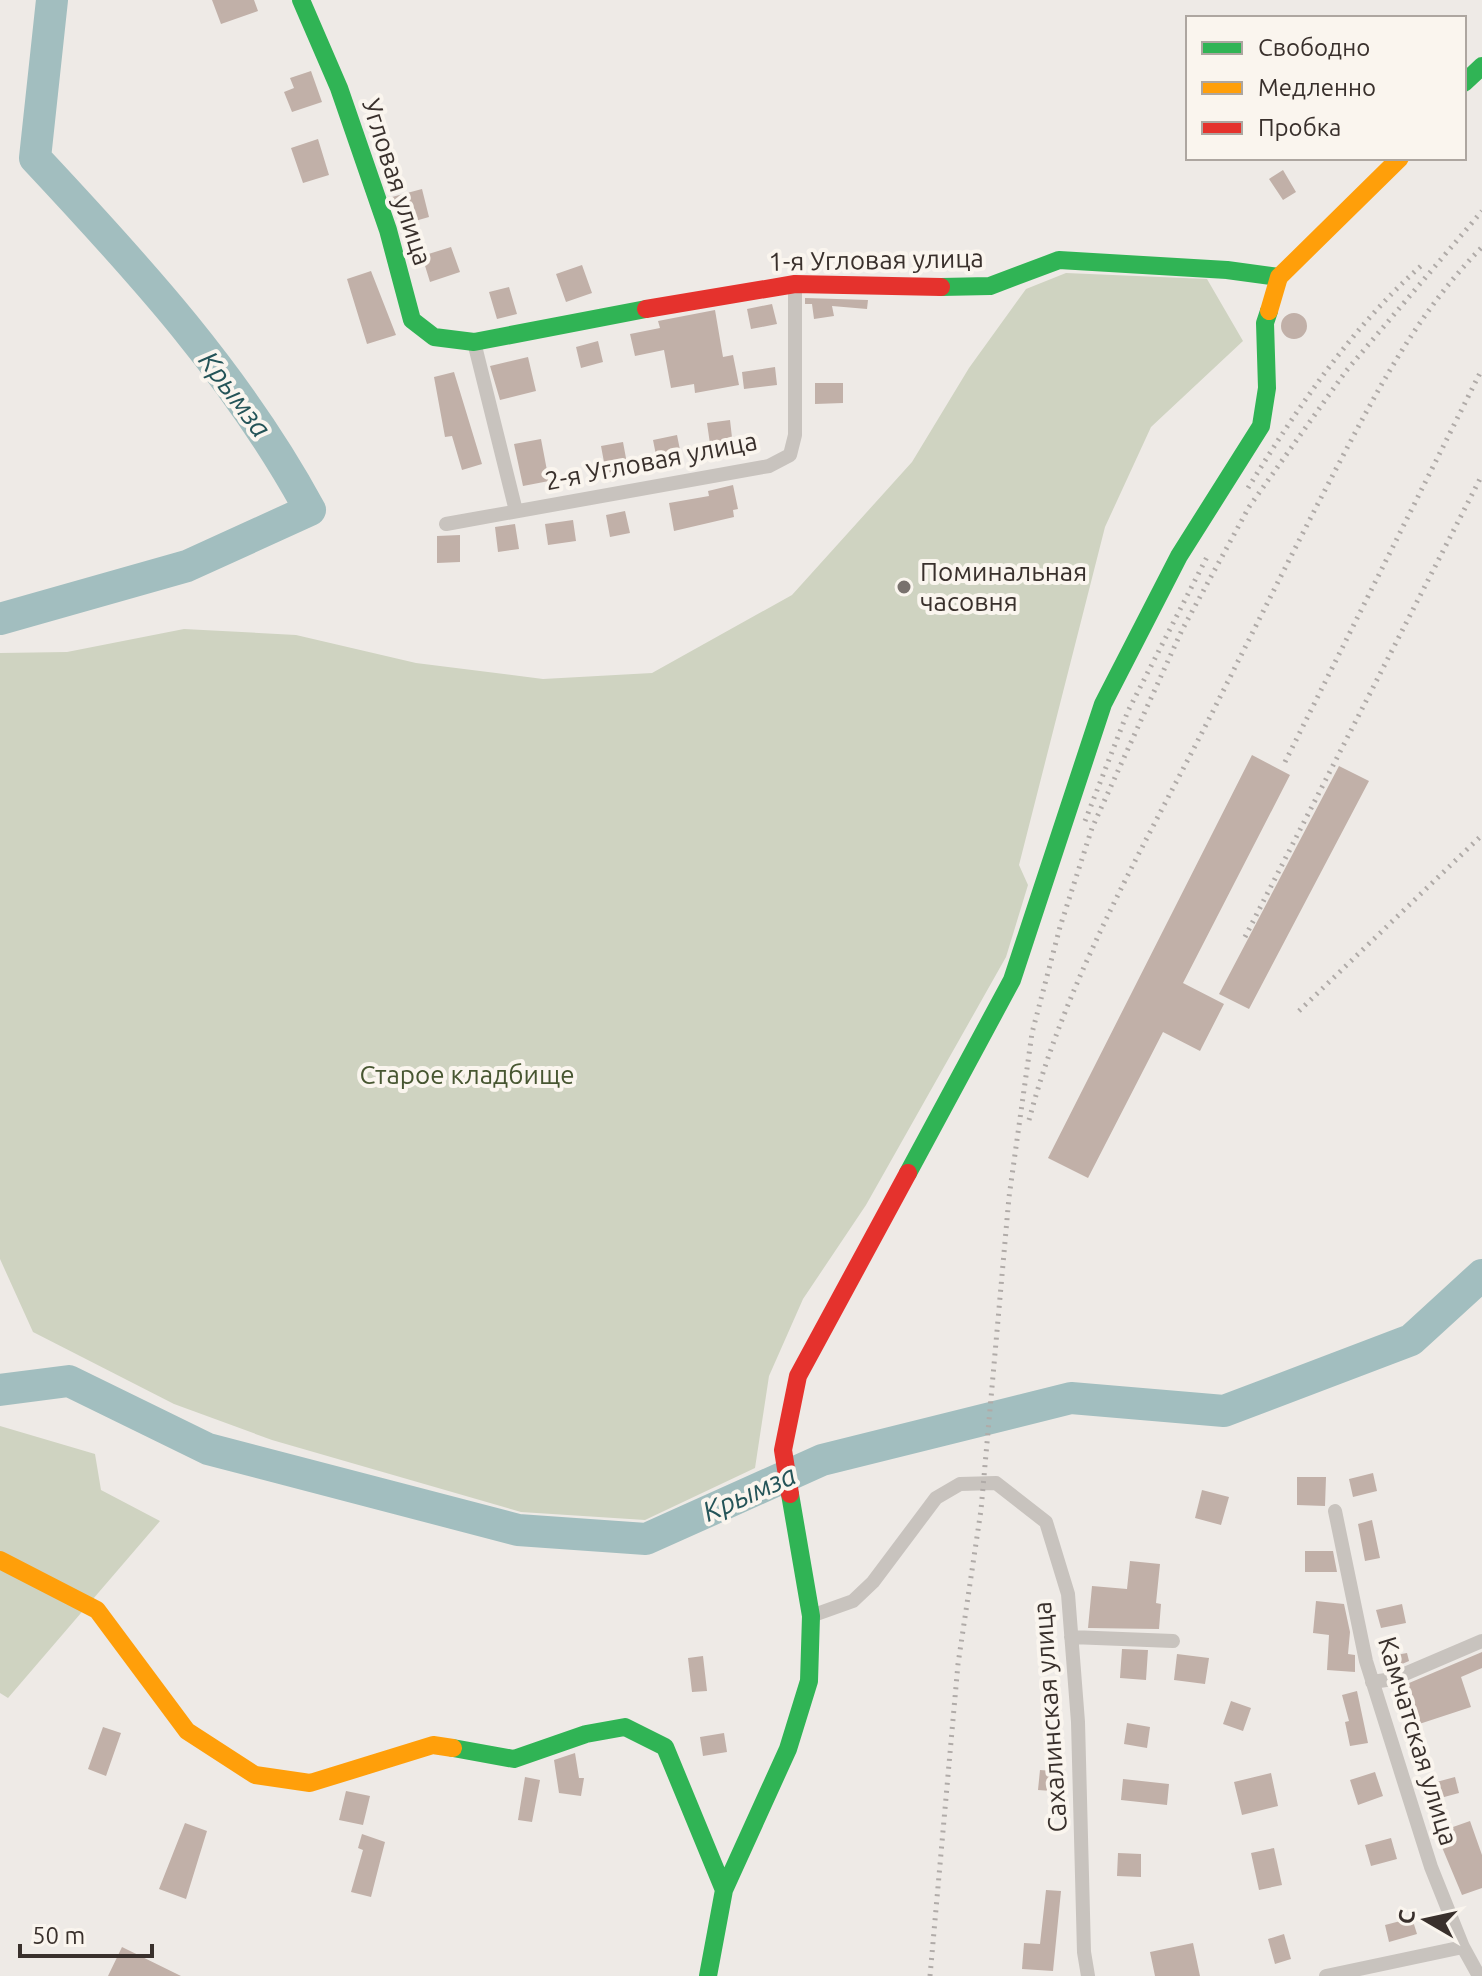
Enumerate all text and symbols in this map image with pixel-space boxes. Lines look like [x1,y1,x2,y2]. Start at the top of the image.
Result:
legend [1186,16,1466,160]
text: Свободно [1258,34,1370,61]
text: Медленно [1258,74,1376,101]
street label: Угловая улица [357,95,438,269]
text: Пробка [1258,114,1341,141]
street label: 1-я Угловая улица [768,243,984,276]
water label: Крымза [193,345,278,442]
street label: 2-я Угловая улица [542,426,759,495]
place label: Поминальная часовня [920,557,1087,616]
marker: Поминальная часовня [895,578,913,596]
park label: Старое кладбище [359,1060,575,1089]
water label: Крымза [697,1458,800,1527]
street label: Сахалинская улица [1027,1601,1072,1834]
street label: Камчатская улица [1373,1633,1464,1849]
north arrow [1386,1880,1466,1960]
scale bar [20,1908,152,1958]
text: С [1392,1908,1419,1926]
text: 50 m [32,1922,85,1949]

